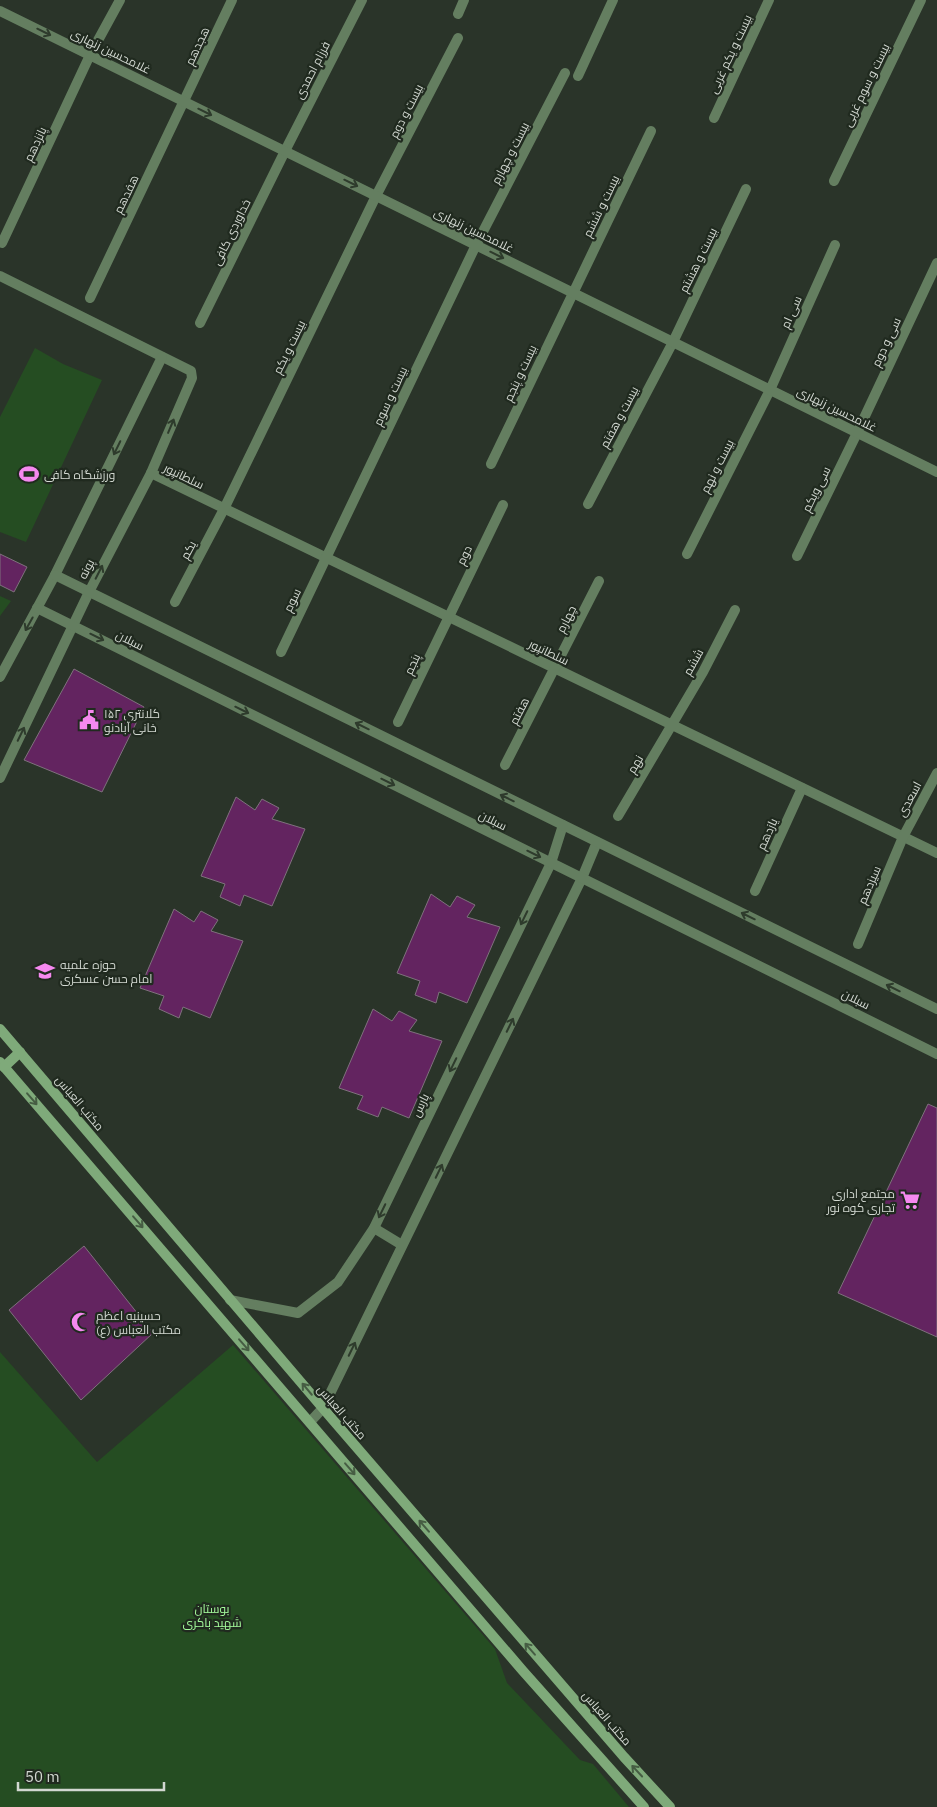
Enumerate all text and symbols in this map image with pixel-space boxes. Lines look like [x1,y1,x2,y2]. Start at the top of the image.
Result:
street label: بیست و یکم غربی [705,12,756,96]
street label: هجدهم [182,24,213,68]
street label: غلامحسین زنهاری [69,25,153,77]
one-way arrow [36,28,51,37]
street label: فرزام احمدی [291,39,334,102]
street label: بیست و سوم غربی [839,41,894,130]
street label: بیست و دوم [386,81,427,141]
one-way arrow [197,108,212,117]
street label: بیست و چهارم [488,119,534,188]
street label: پانزدهم [20,123,52,165]
street label: هفدهم [110,172,143,216]
street label: بیست و ششم [580,173,623,240]
one-way arrow [343,179,358,189]
street label: خداوردی کافی [208,196,254,268]
street label: غلامحسین زنهاری [432,204,516,256]
street label: بیست و هشتم [676,225,721,295]
one-way arrow [489,251,504,260]
street label: سی ام [777,293,806,331]
street label: سی و دوم [868,315,905,369]
street label: بیست و یکم [270,318,309,377]
street label: بیست و پنجم [500,342,541,405]
street label: بیست و سوم [370,364,411,428]
street label: غلامحسین زنهاری [795,383,879,435]
street label: بیست و هفتم [596,384,642,451]
one-way arrow [166,419,176,434]
street label: بیست و نهم [697,437,738,496]
one-way arrow [112,440,121,455]
street label: سلطانپور [160,459,207,493]
sports icon: ورزشگاه کافی [18,463,40,485]
street label: سی ویکم [799,464,834,515]
place label: ورزشگاه کافی [44,467,115,482]
street label: یکم [177,537,200,562]
street label: دوم [453,543,476,568]
street label: پونه [75,556,99,582]
one-way arrow [95,565,104,580]
street label: سوم [280,586,305,615]
street label: چهارم [553,603,581,636]
one-way arrow [23,617,33,631]
street label: سبلان [113,627,147,653]
one-way arrow [89,633,104,643]
street label: سلطانپور [525,635,572,669]
street label: ششم [680,646,707,678]
street label: پنجم [401,650,426,678]
street label: هفتم [506,695,533,728]
one-way arrow [235,705,250,715]
place label: کلانتری ۱۵۲ خانی آبادنو [104,706,160,735]
public building icon: کلانتری ۱۵۲ خانی آبادنو [78,709,100,731]
one-way arrow [355,721,370,730]
one-way arrow [17,727,26,742]
street label: نهم [624,752,647,777]
one-way arrow [380,778,395,787]
street label: اسعدی [893,779,925,819]
one-way arrow [500,793,515,803]
street label: سبلان [476,807,510,833]
street label: یازدهم [753,815,782,853]
one-way arrow [526,850,541,859]
street label: سیزدهم [854,863,885,907]
one-way arrow [519,911,529,926]
one-way arrow [740,911,755,921]
place label: حوزه علمیه امام حسن عسکری [60,957,152,987]
school or university icon: حوزه علمیه امام حسن عسکری [34,960,56,982]
one-way arrow [886,983,901,992]
street label: سبلان [839,986,873,1012]
one-way arrow [506,1018,515,1033]
one-way arrow [448,1057,458,1072]
street label: مکتب العباس [53,1072,107,1134]
street label: پارس [408,1090,434,1120]
one-way arrow [26,1092,37,1105]
one-way arrow [434,1164,444,1179]
place label: مجتمع اداری تجاری کوه نور [826,1186,896,1215]
supermarket icon: مجتمع اداری تجاری کوه نور [899,1189,921,1211]
one-way arrow [377,1203,386,1218]
one-way arrow [132,1215,144,1228]
place label: حسینیه اعظم مکتب العباس (ع) [96,1308,181,1338]
mosque icon: حسینیه اعظم مکتب العباس (ع) [70,1311,92,1333]
one-way arrow [238,1339,250,1352]
one-way arrow [348,1342,357,1357]
street label: مکتب العباس [314,1382,370,1442]
one-way arrow [301,1383,313,1396]
one-way arrow [344,1462,355,1475]
one-way arrow [419,1519,430,1532]
park label: بوستان شهید باکری [182,1601,242,1630]
one-way arrow [525,1642,536,1655]
street label: مکتب العباس [579,1688,635,1748]
scale bar [18,1760,164,1792]
one-way arrow [631,1765,643,1778]
text: 50 m [25,1767,60,1786]

